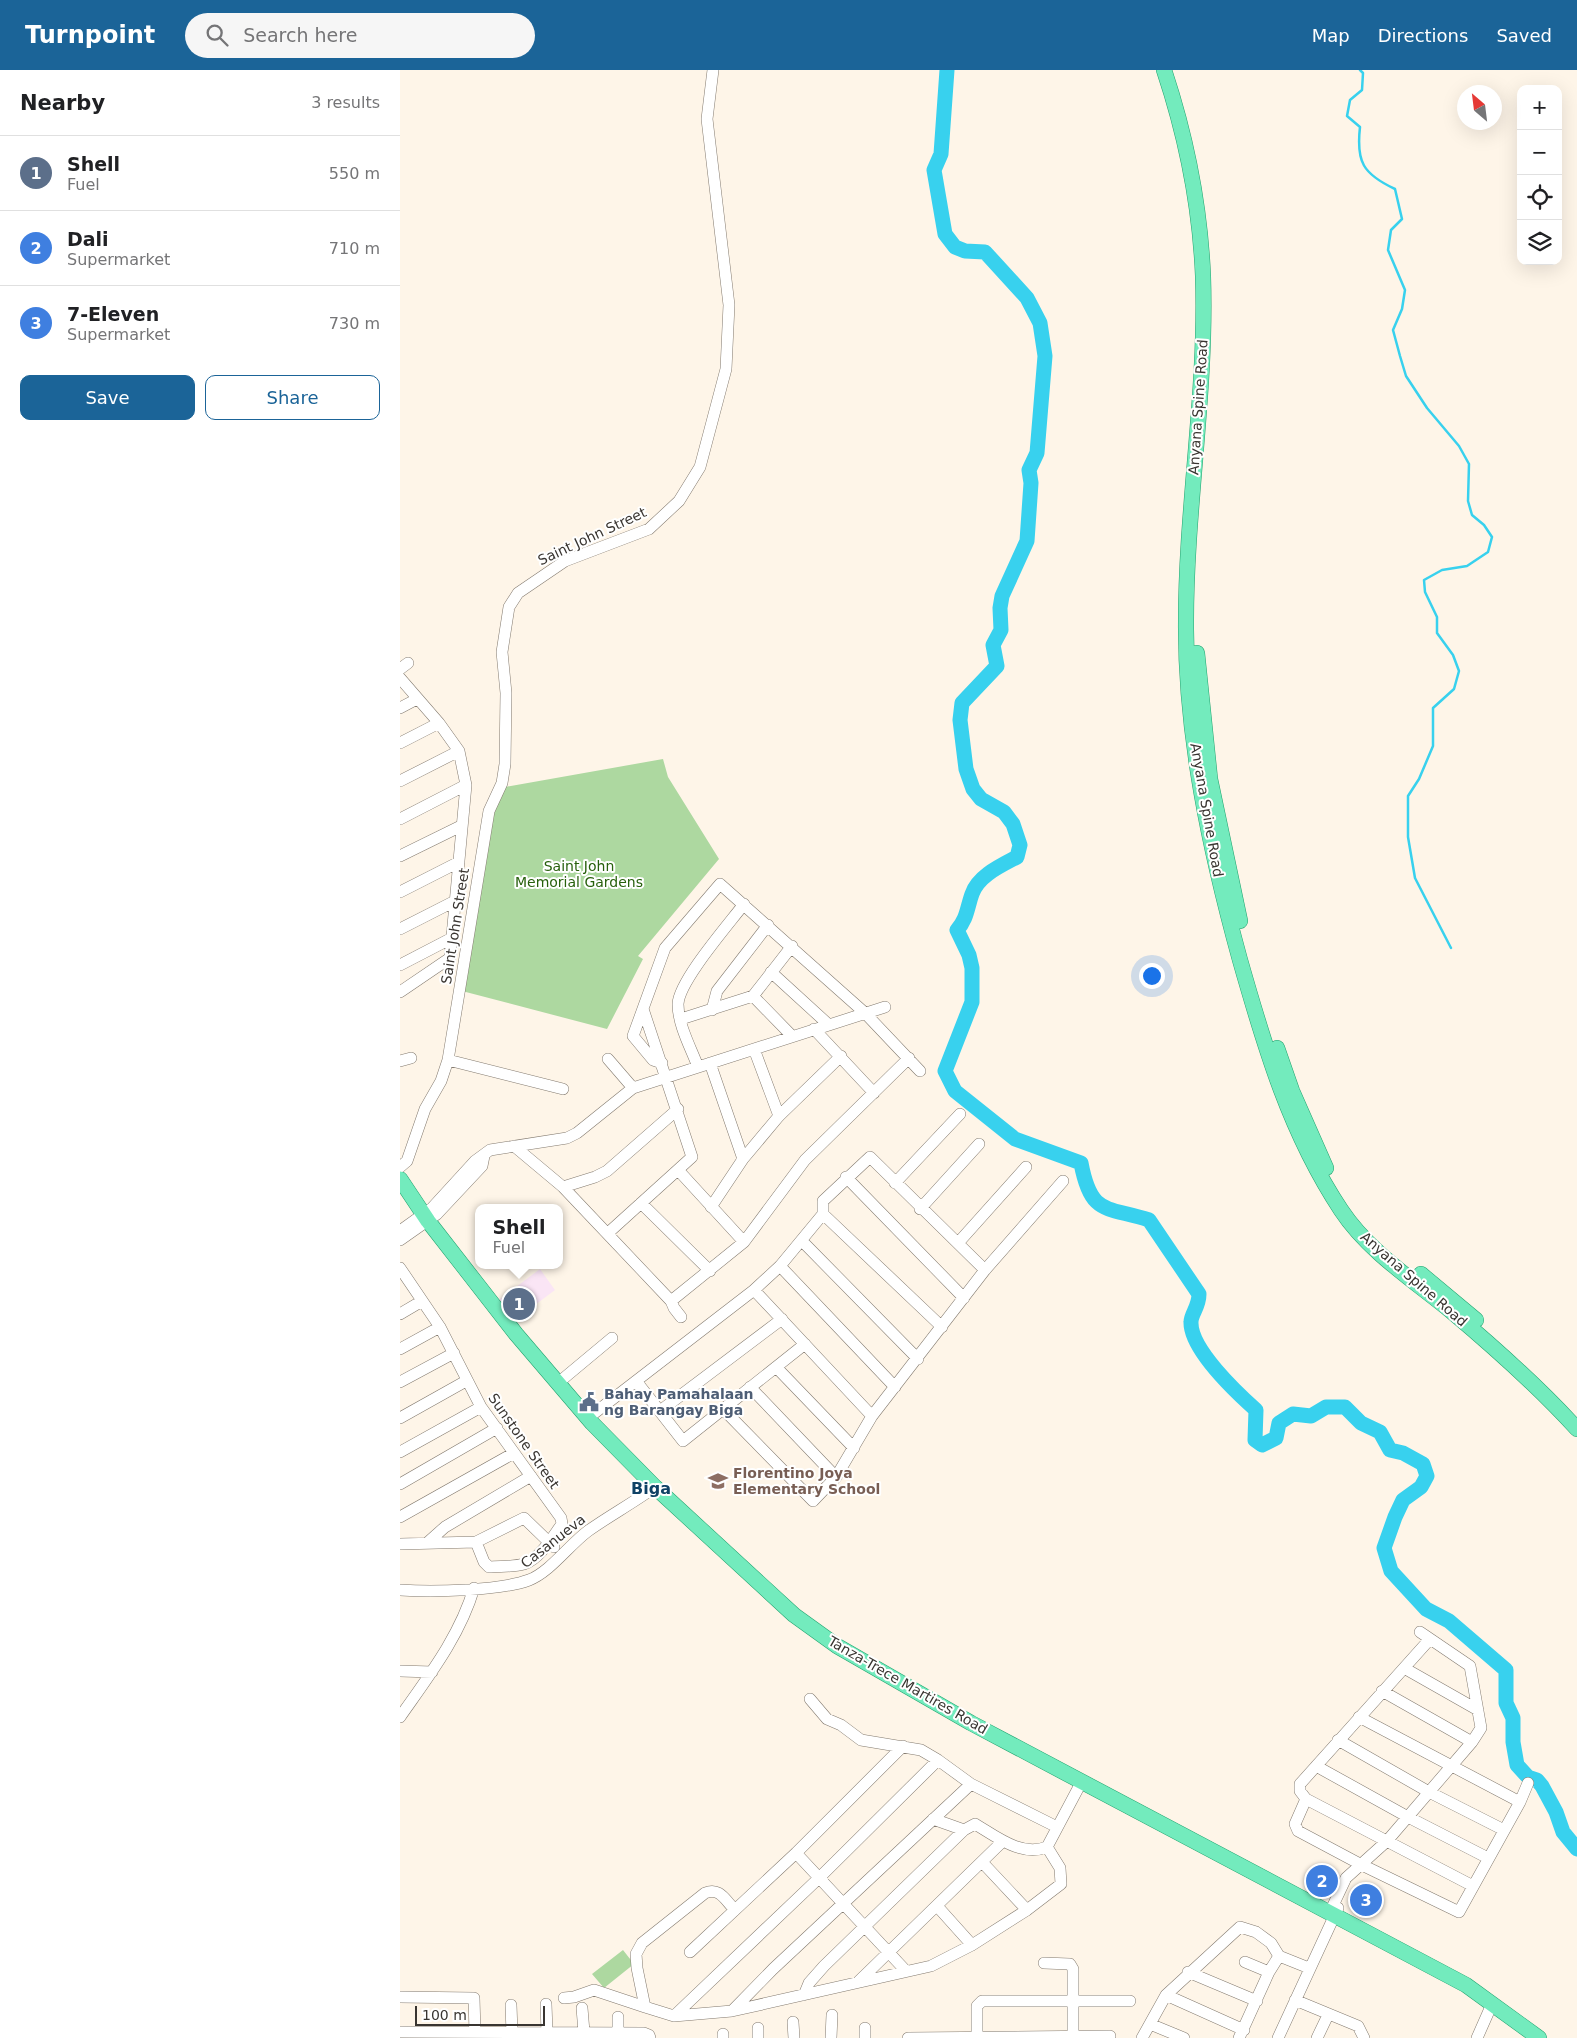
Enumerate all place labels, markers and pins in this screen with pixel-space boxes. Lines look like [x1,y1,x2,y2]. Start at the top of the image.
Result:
pin: 1 [503,1285,535,1323]
place label: Bahay Pamahalaan ng Barangay Biga [604,1386,754,1418]
public building icon: Bahay Pamahalaan ng Barangay Biga [578,1391,600,1413]
place label: Florentino Joya Elementary School [733,1465,880,1497]
school or university icon: Florentino Joya Elementary School [707,1470,729,1492]
pin: 2 [1306,1862,1338,1900]
pin: 3 [1350,1881,1382,1919]

